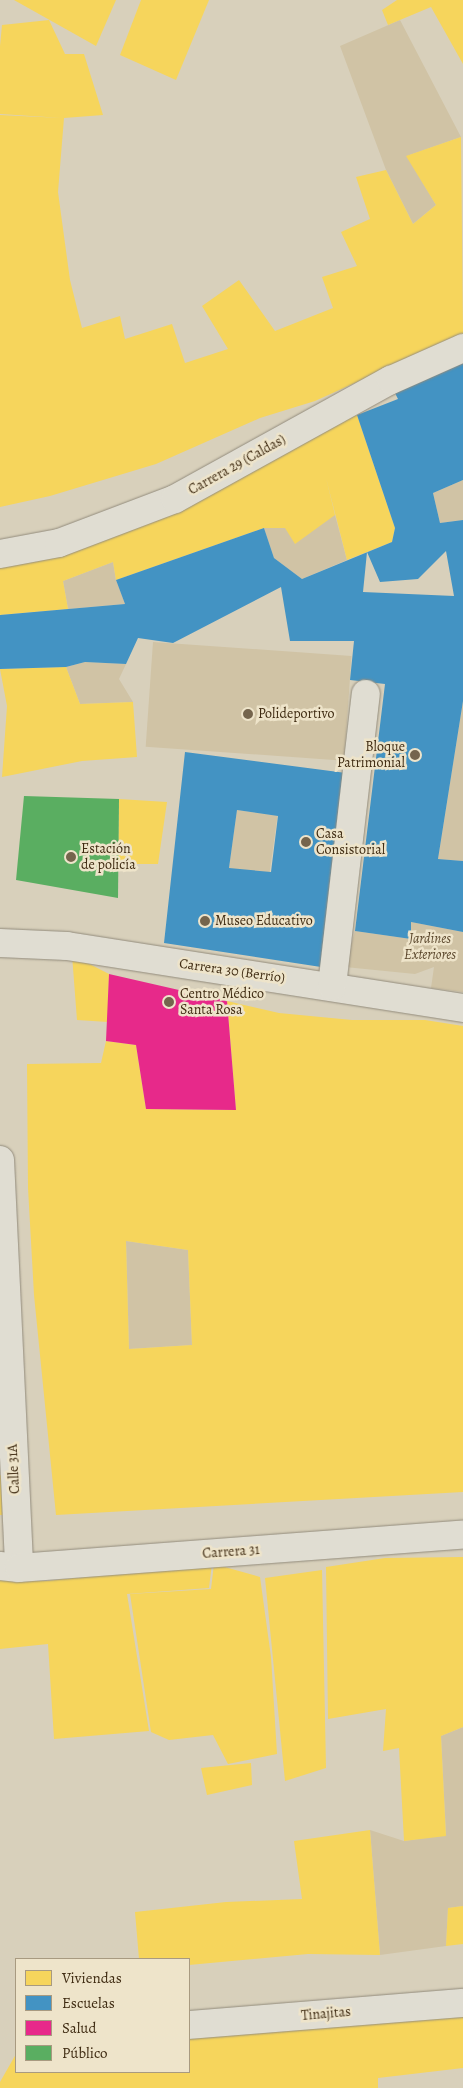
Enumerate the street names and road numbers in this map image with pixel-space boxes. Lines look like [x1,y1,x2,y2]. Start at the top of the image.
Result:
street label: Carrera 29 (Caldas) [185,431,289,499]
street label: Carrera 30 (Berrío) [178,955,286,987]
street label: Calle 31A [4,1444,24,1494]
street label: Carrera 31 [202,1542,260,1562]
street label: Tinajitas [301,2003,351,2025]

